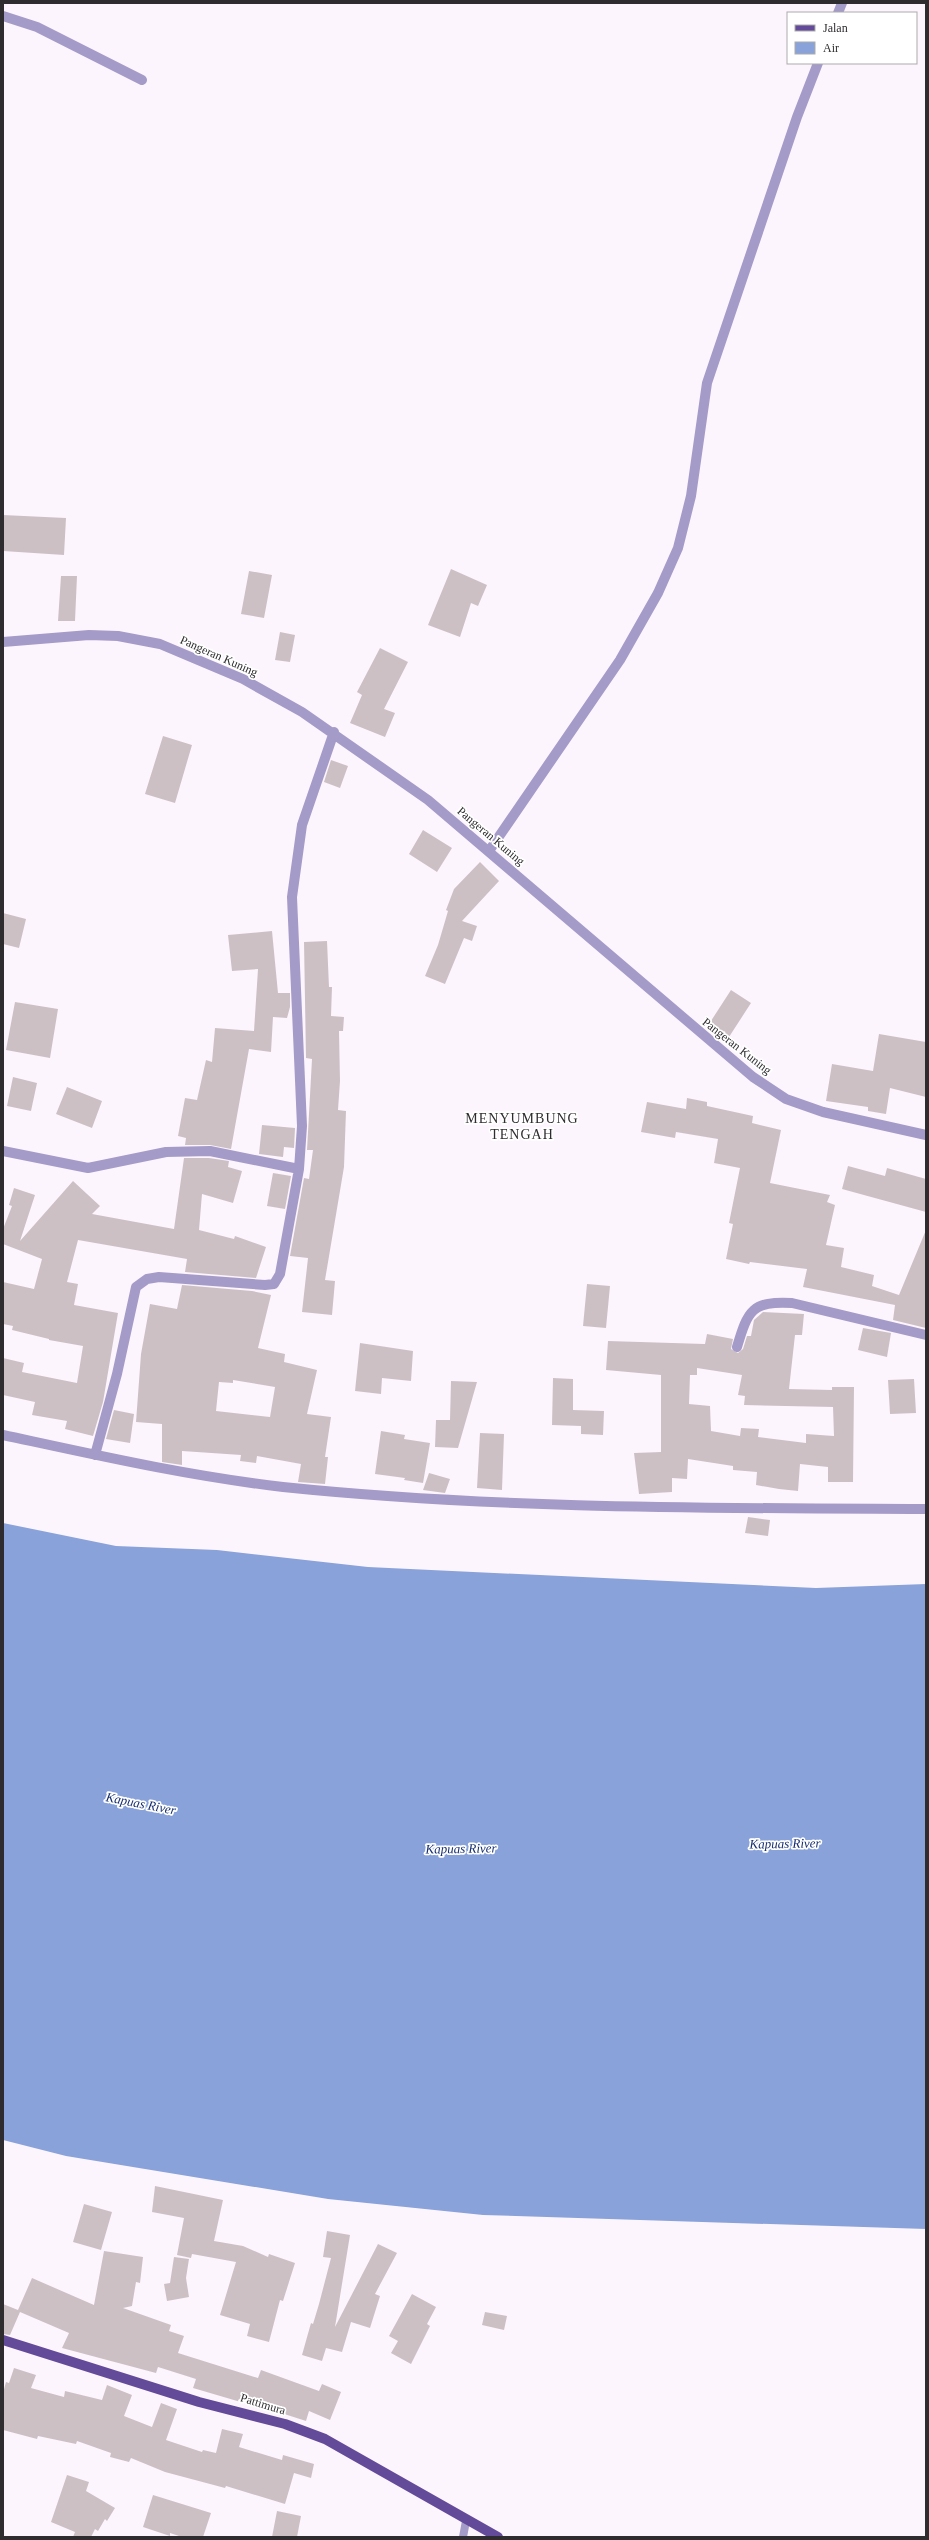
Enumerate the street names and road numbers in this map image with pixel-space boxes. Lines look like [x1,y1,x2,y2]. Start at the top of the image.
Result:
street label: Pangeran Kuning [178,633,260,679]
street label: Pangeran Kuning [454,804,528,868]
street label: Pangeran Kuning [700,1015,774,1077]
street label: Pattimura [239,2390,288,2418]

